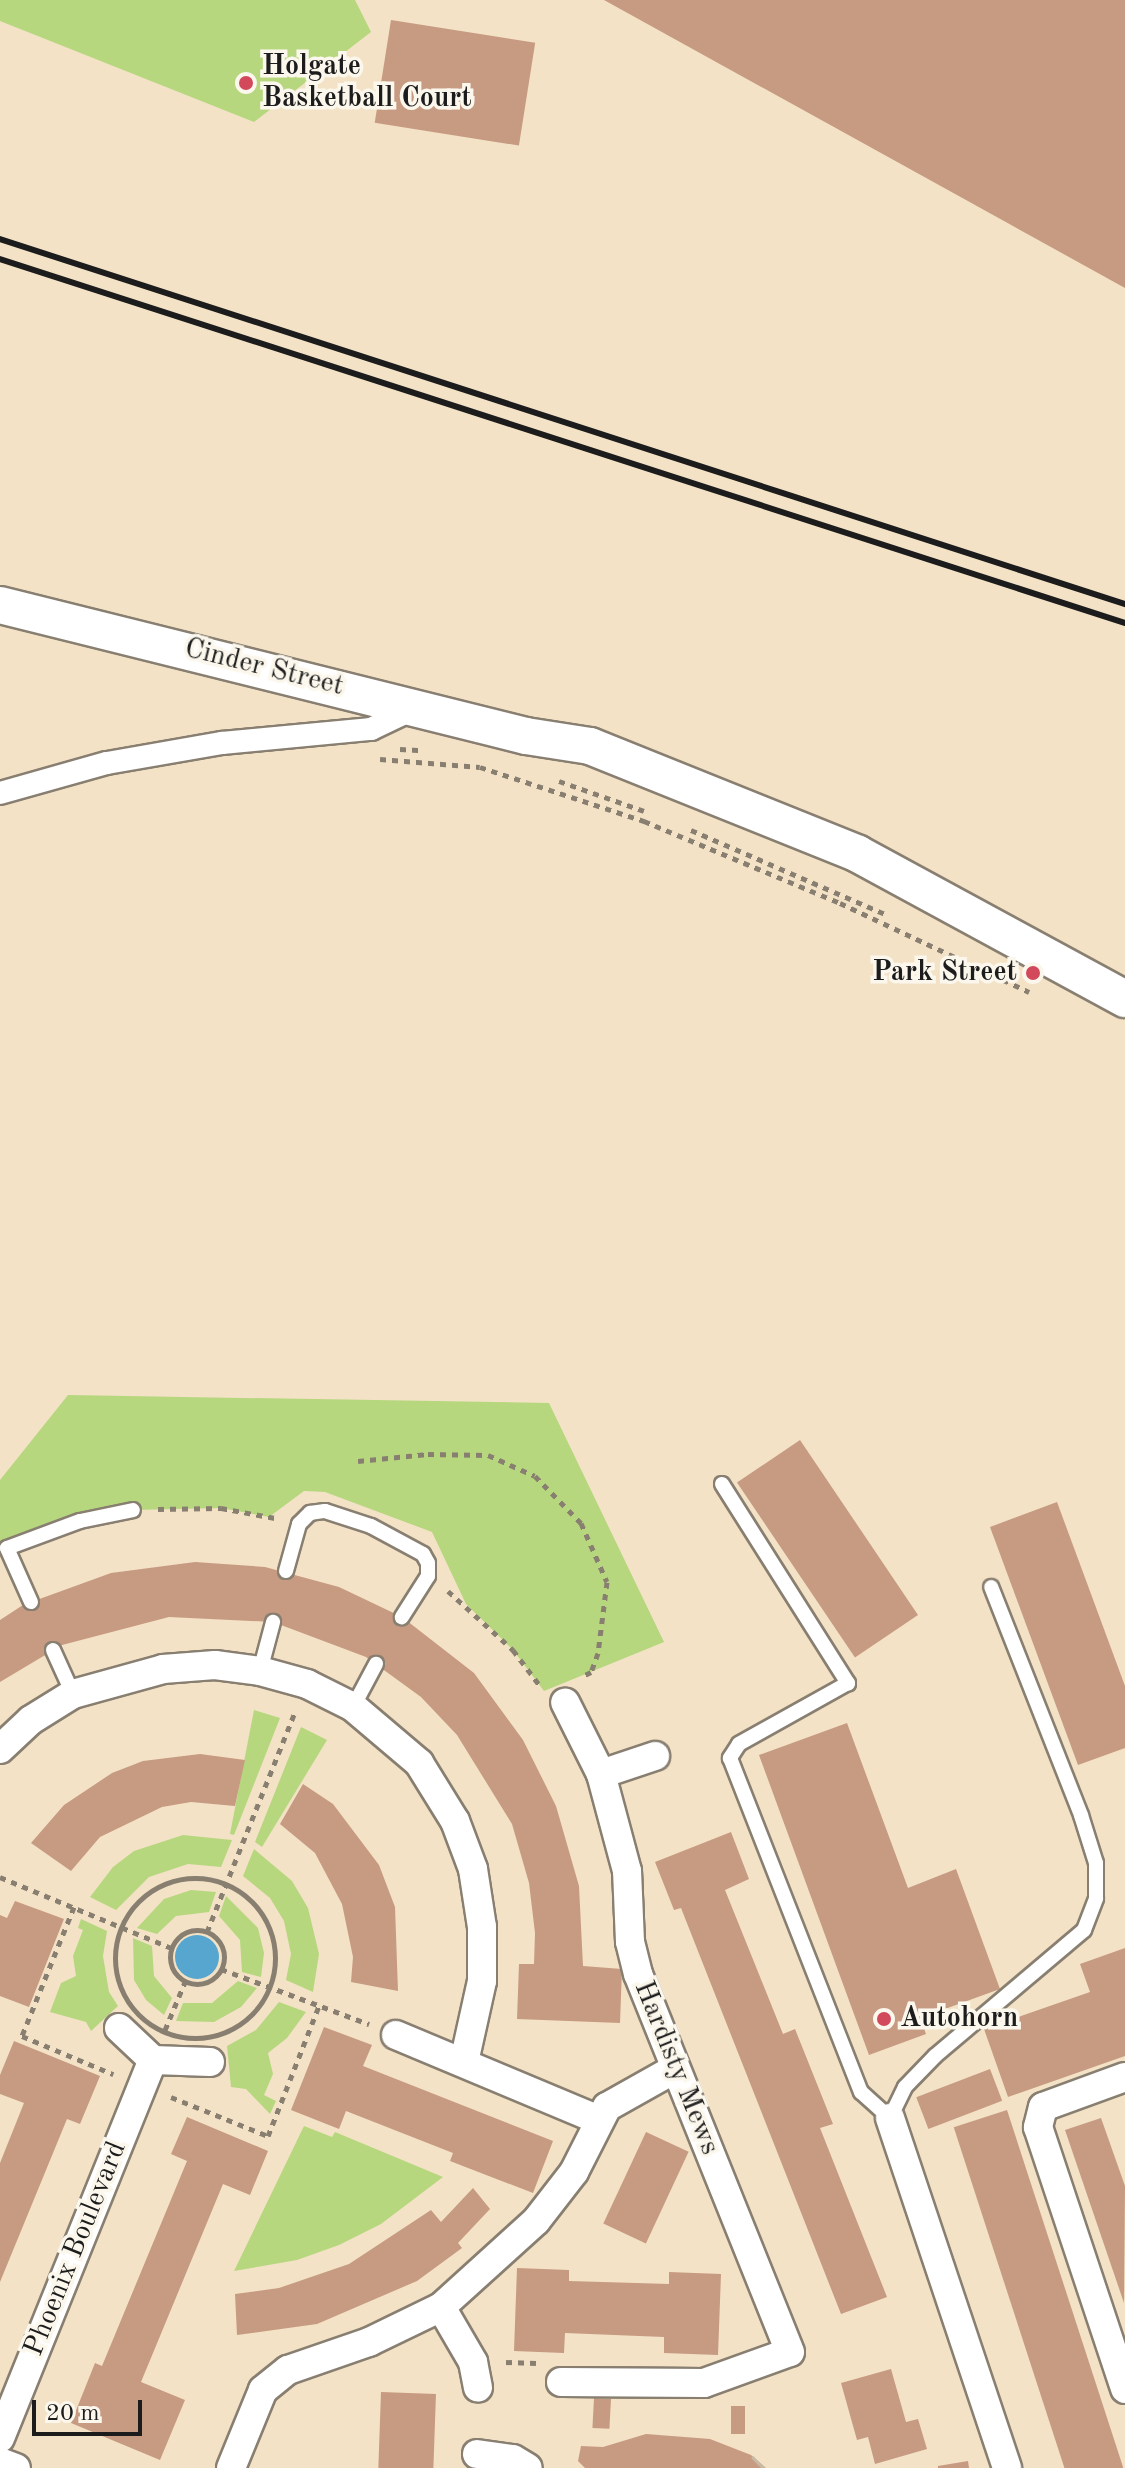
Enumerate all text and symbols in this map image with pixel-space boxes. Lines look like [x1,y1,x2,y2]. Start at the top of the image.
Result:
place label: Holgate Basketball Court [262,50,472,116]
marker: Holgate Basketball Court [237,74,255,92]
street label: Cinder Street [181,632,347,704]
place label: Park Street [872,956,1017,990]
marker: Park Street [1024,964,1042,982]
street label: Hardisty Mews [626,1976,726,2160]
place label: Autohorn [900,2002,1018,2036]
marker: Autohorn [875,2010,893,2028]
street label: Phoenix Boulevard [18,2137,134,2361]
scale bar [36,2384,146,2434]
text: 20 m [46,2402,100,2426]

